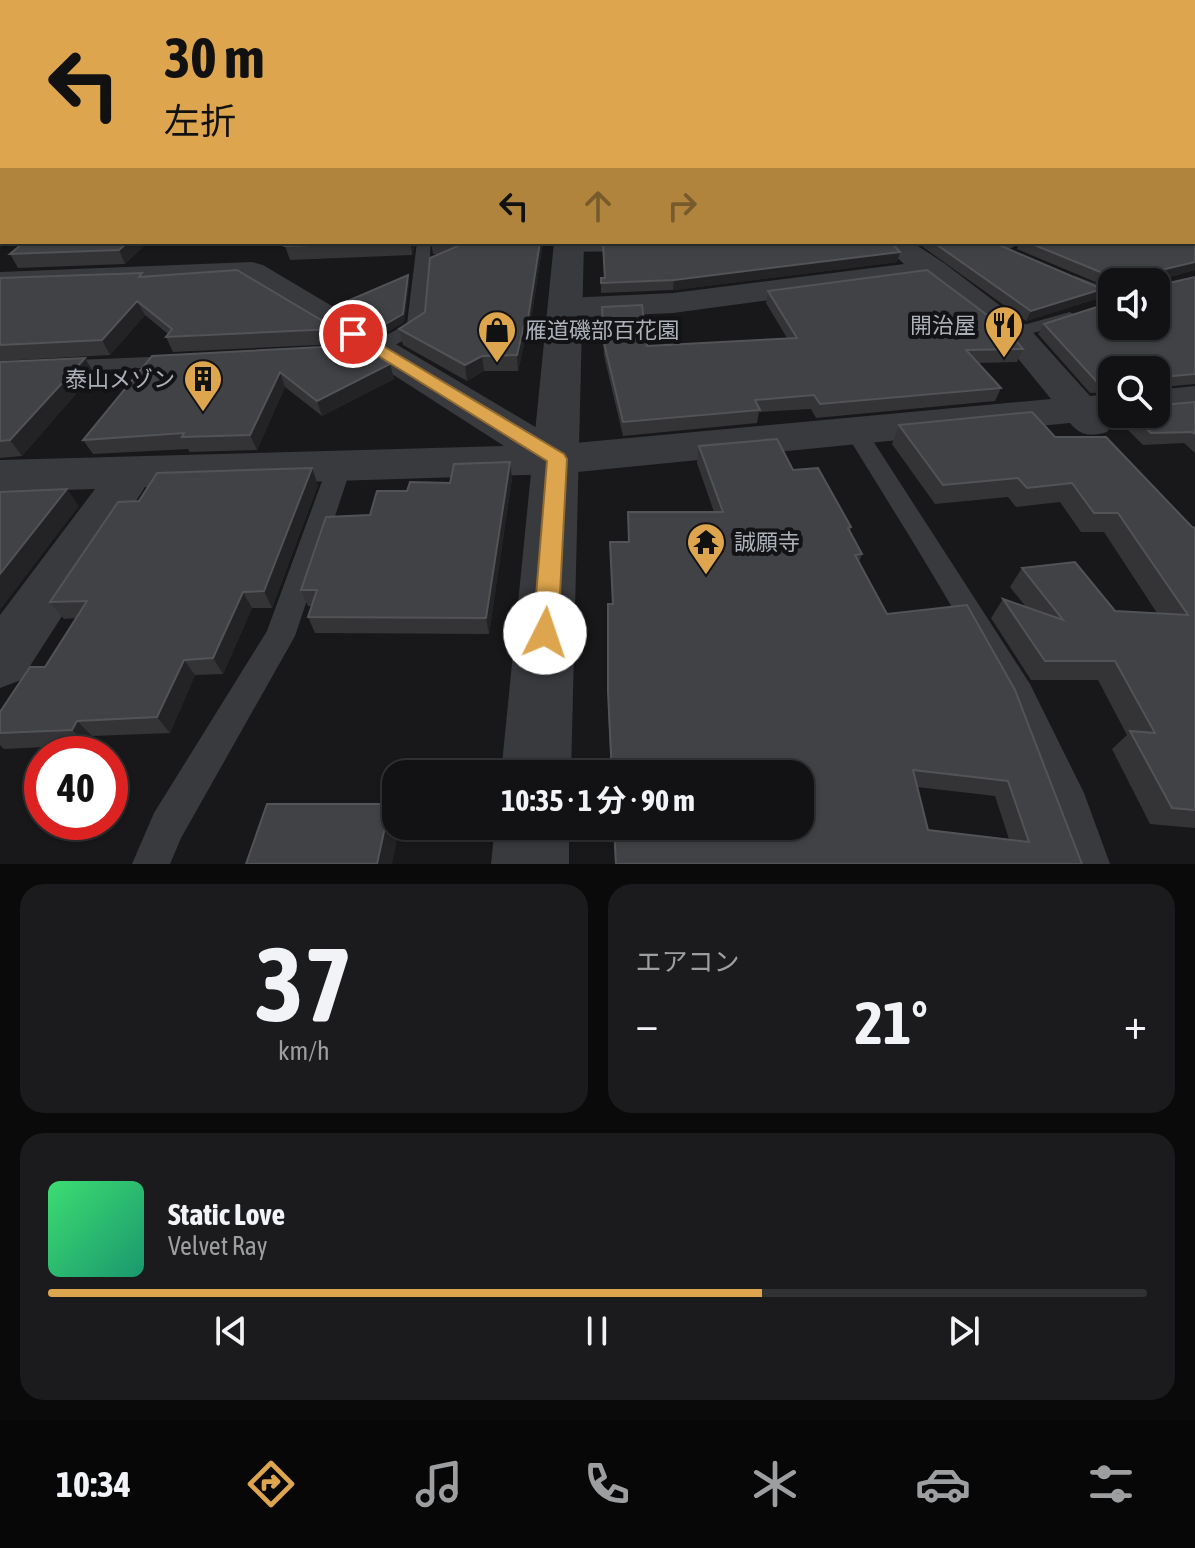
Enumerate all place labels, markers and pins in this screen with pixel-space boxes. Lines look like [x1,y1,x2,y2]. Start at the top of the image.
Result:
pin [319,300,387,368]
restaurant icon: 開治屋 [983,304,1025,359]
shop icon: 雁道磯部百花園 [476,309,518,364]
place label: 開治屋 [910,312,976,338]
place label: 雁道磯部百花園 [525,317,679,343]
building icon: 泰山メゾン [182,358,224,413]
place label: 泰山メゾン [65,366,175,392]
temple icon: 誠願寺 [685,521,727,576]
place label: 誠願寺 [734,529,800,555]

